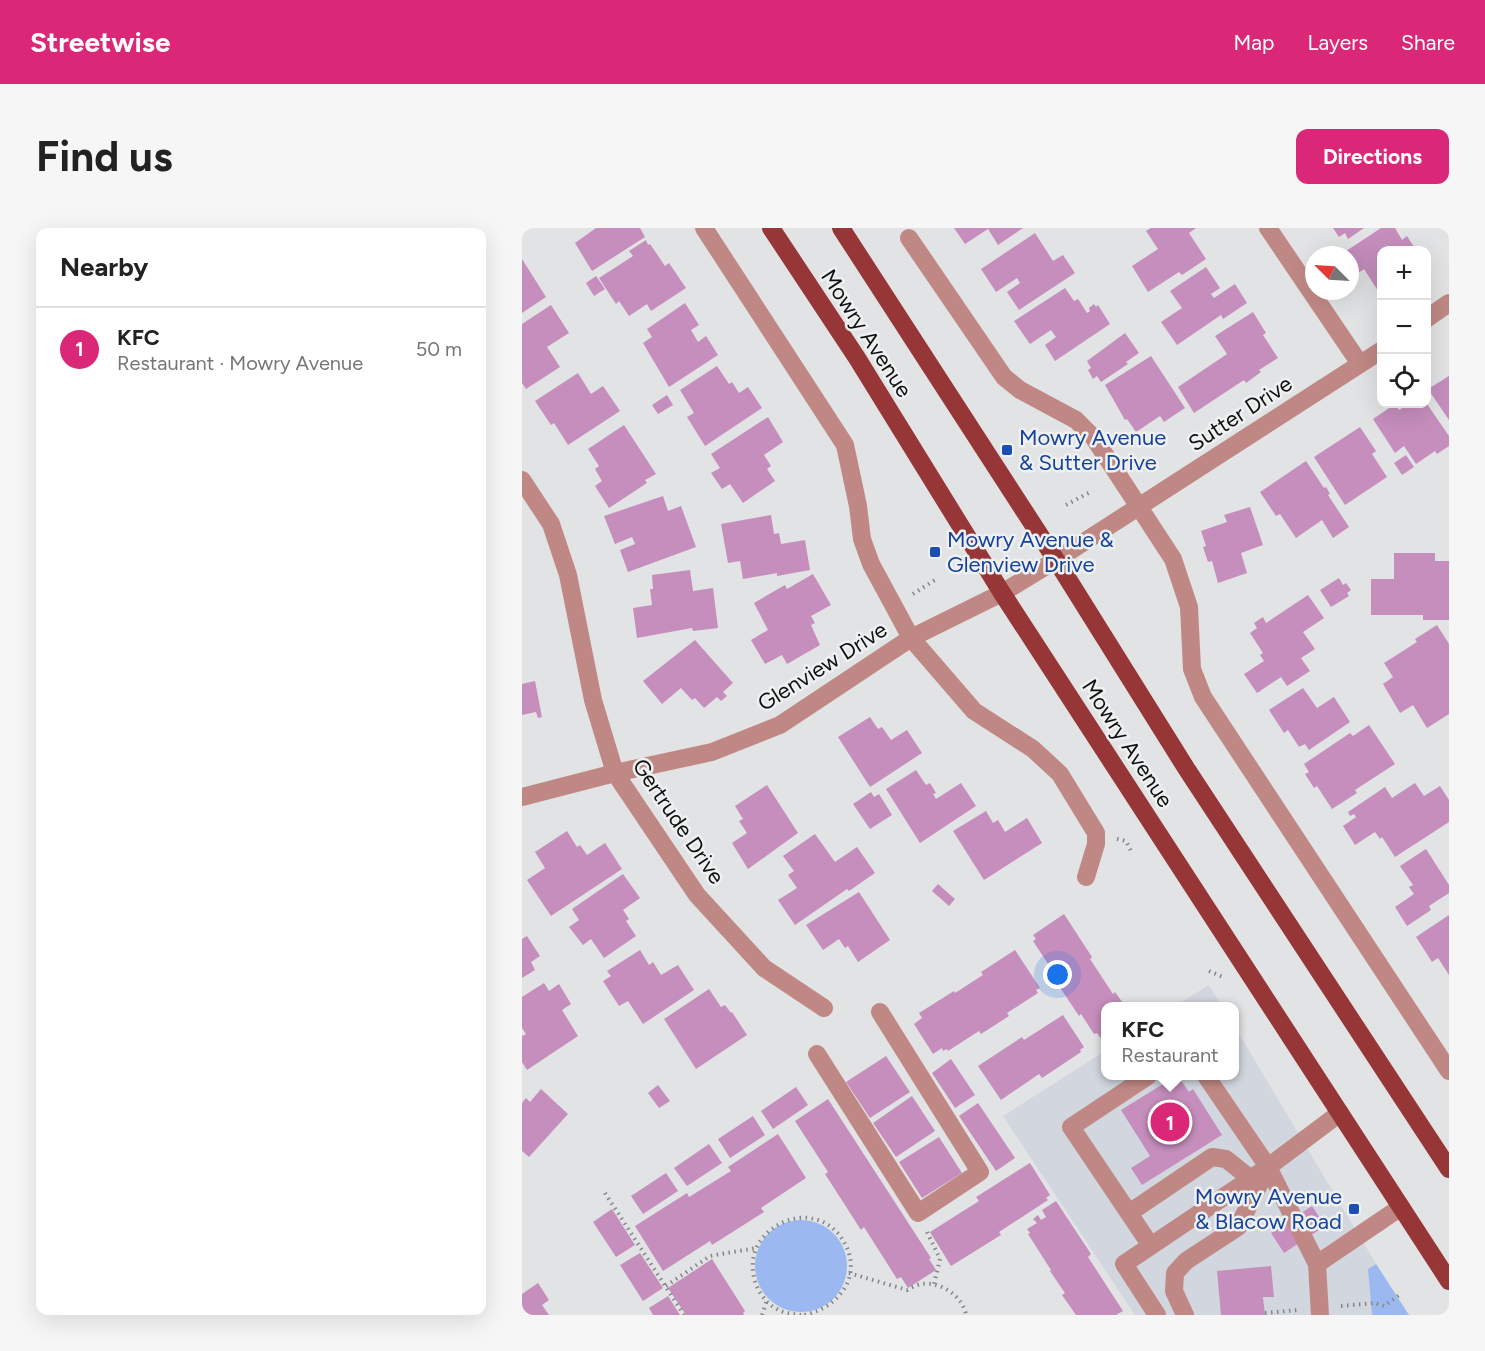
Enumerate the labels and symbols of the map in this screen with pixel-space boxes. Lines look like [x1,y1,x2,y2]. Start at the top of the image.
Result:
north arrow [1305,246,1359,300]
street label: Mowry Avenue [815,264,918,402]
street label: Sutter Drive [1183,370,1297,457]
place label: Mowry Avenue & Sutter Drive [1019,424,1166,476]
marker: Mowry Avenue & Sutter Drive [1000,443,1014,457]
place label: Mowry Avenue & Glenview Drive [947,526,1114,578]
marker: Mowry Avenue & Glenview Drive [928,545,942,559]
street label: Glenview Drive [753,616,892,717]
street label: Mowry Avenue [1076,674,1179,812]
street label: Gertrude Drive [627,753,730,889]
your location [1043,960,1072,989]
pin: 1 [1150,1100,1190,1144]
place label: Mowry Avenue & Blacow Road [1195,1183,1342,1235]
marker: Mowry Avenue & Blacow Road [1347,1202,1361,1216]

